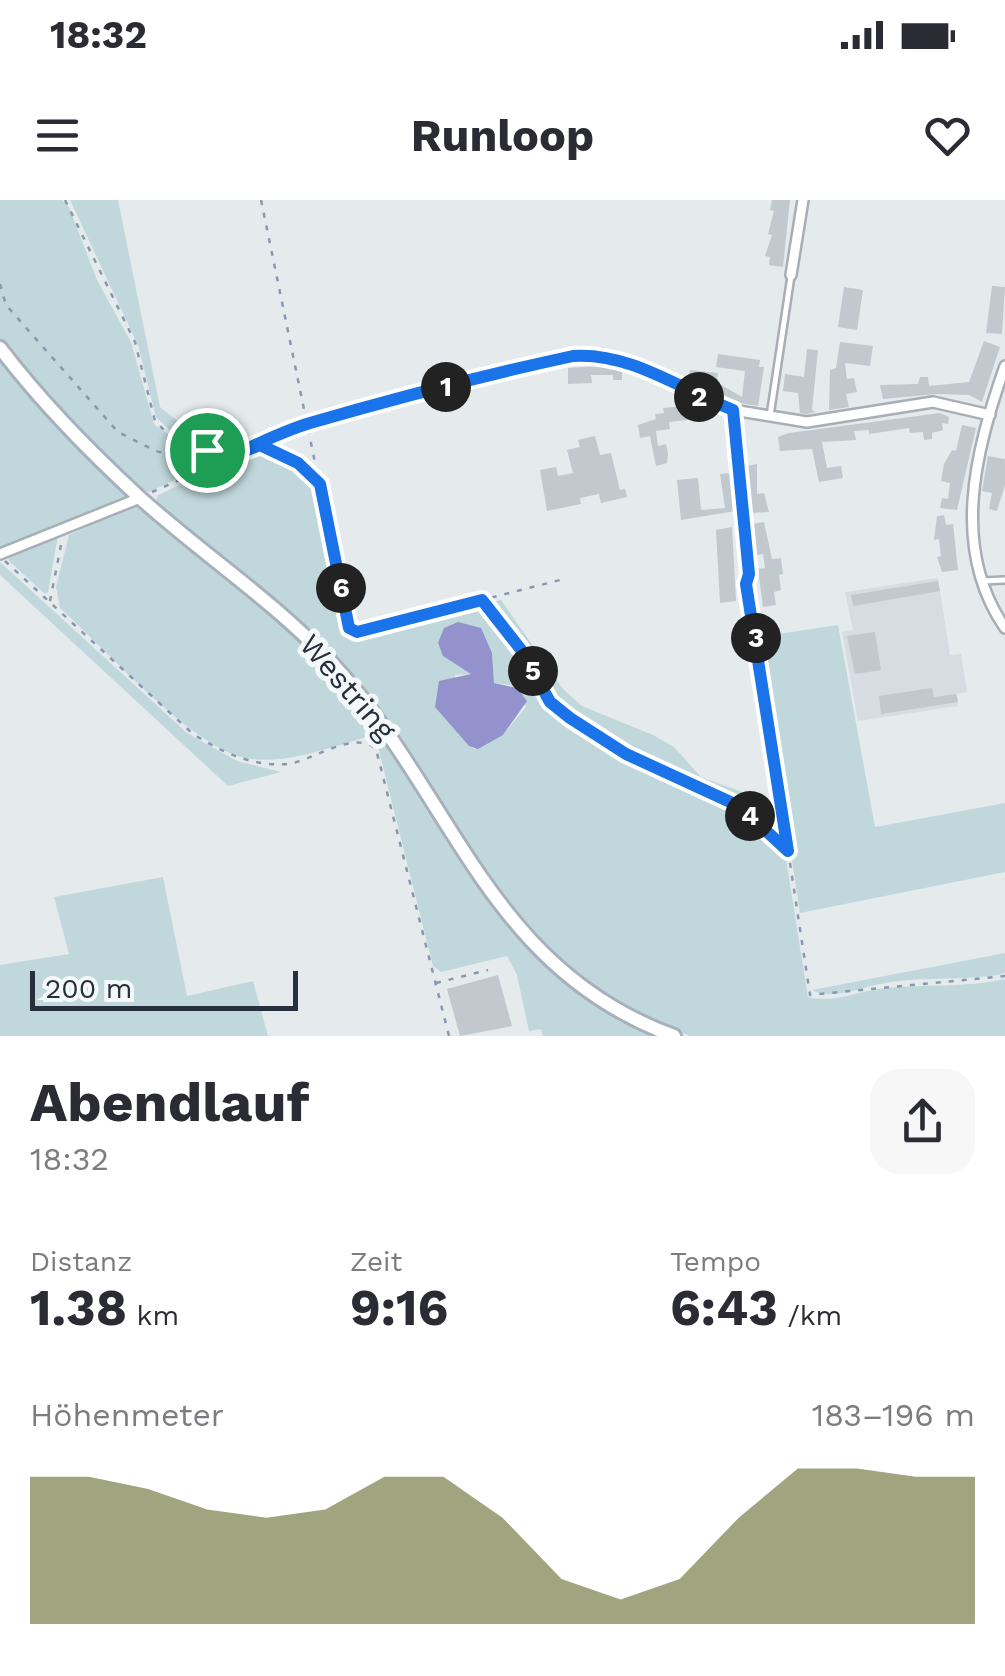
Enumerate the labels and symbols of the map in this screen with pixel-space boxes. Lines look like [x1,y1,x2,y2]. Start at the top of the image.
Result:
pin: 1 [421,362,471,412]
pin: 2 [674,372,724,422]
pin [165,408,250,493]
pin: 6 [316,563,366,613]
pin: 3 [731,613,781,663]
street label: Westring [293,627,403,747]
pin: 5 [508,646,558,696]
pin: 4 [725,791,775,841]
scale bar [30,966,298,1010]

